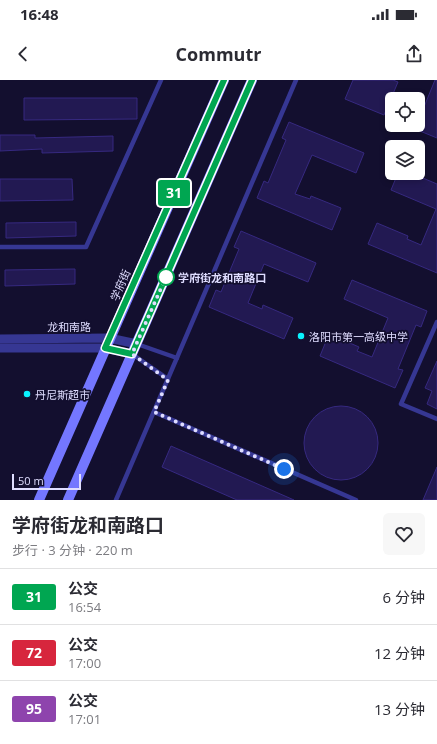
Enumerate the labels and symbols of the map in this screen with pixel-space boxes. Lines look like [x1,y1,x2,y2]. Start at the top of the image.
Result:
line badge: 31 [156,180,192,206]
street label: 学府街 [106,267,134,303]
marker: 学府街龙和南路口 [157,268,175,286]
place label: 学府街龙和南路口 [178,270,266,285]
street label: 龙和南路 [47,319,91,334]
place label: 洛阳市第一高级中学 [309,329,408,344]
marker: 洛阳市第一高级中学 [296,331,306,341]
place label: 丹尼斯超市 [35,387,90,402]
marker: 丹尼斯超市 [22,389,32,399]
your location [274,459,294,479]
scale bar [12,472,81,491]

